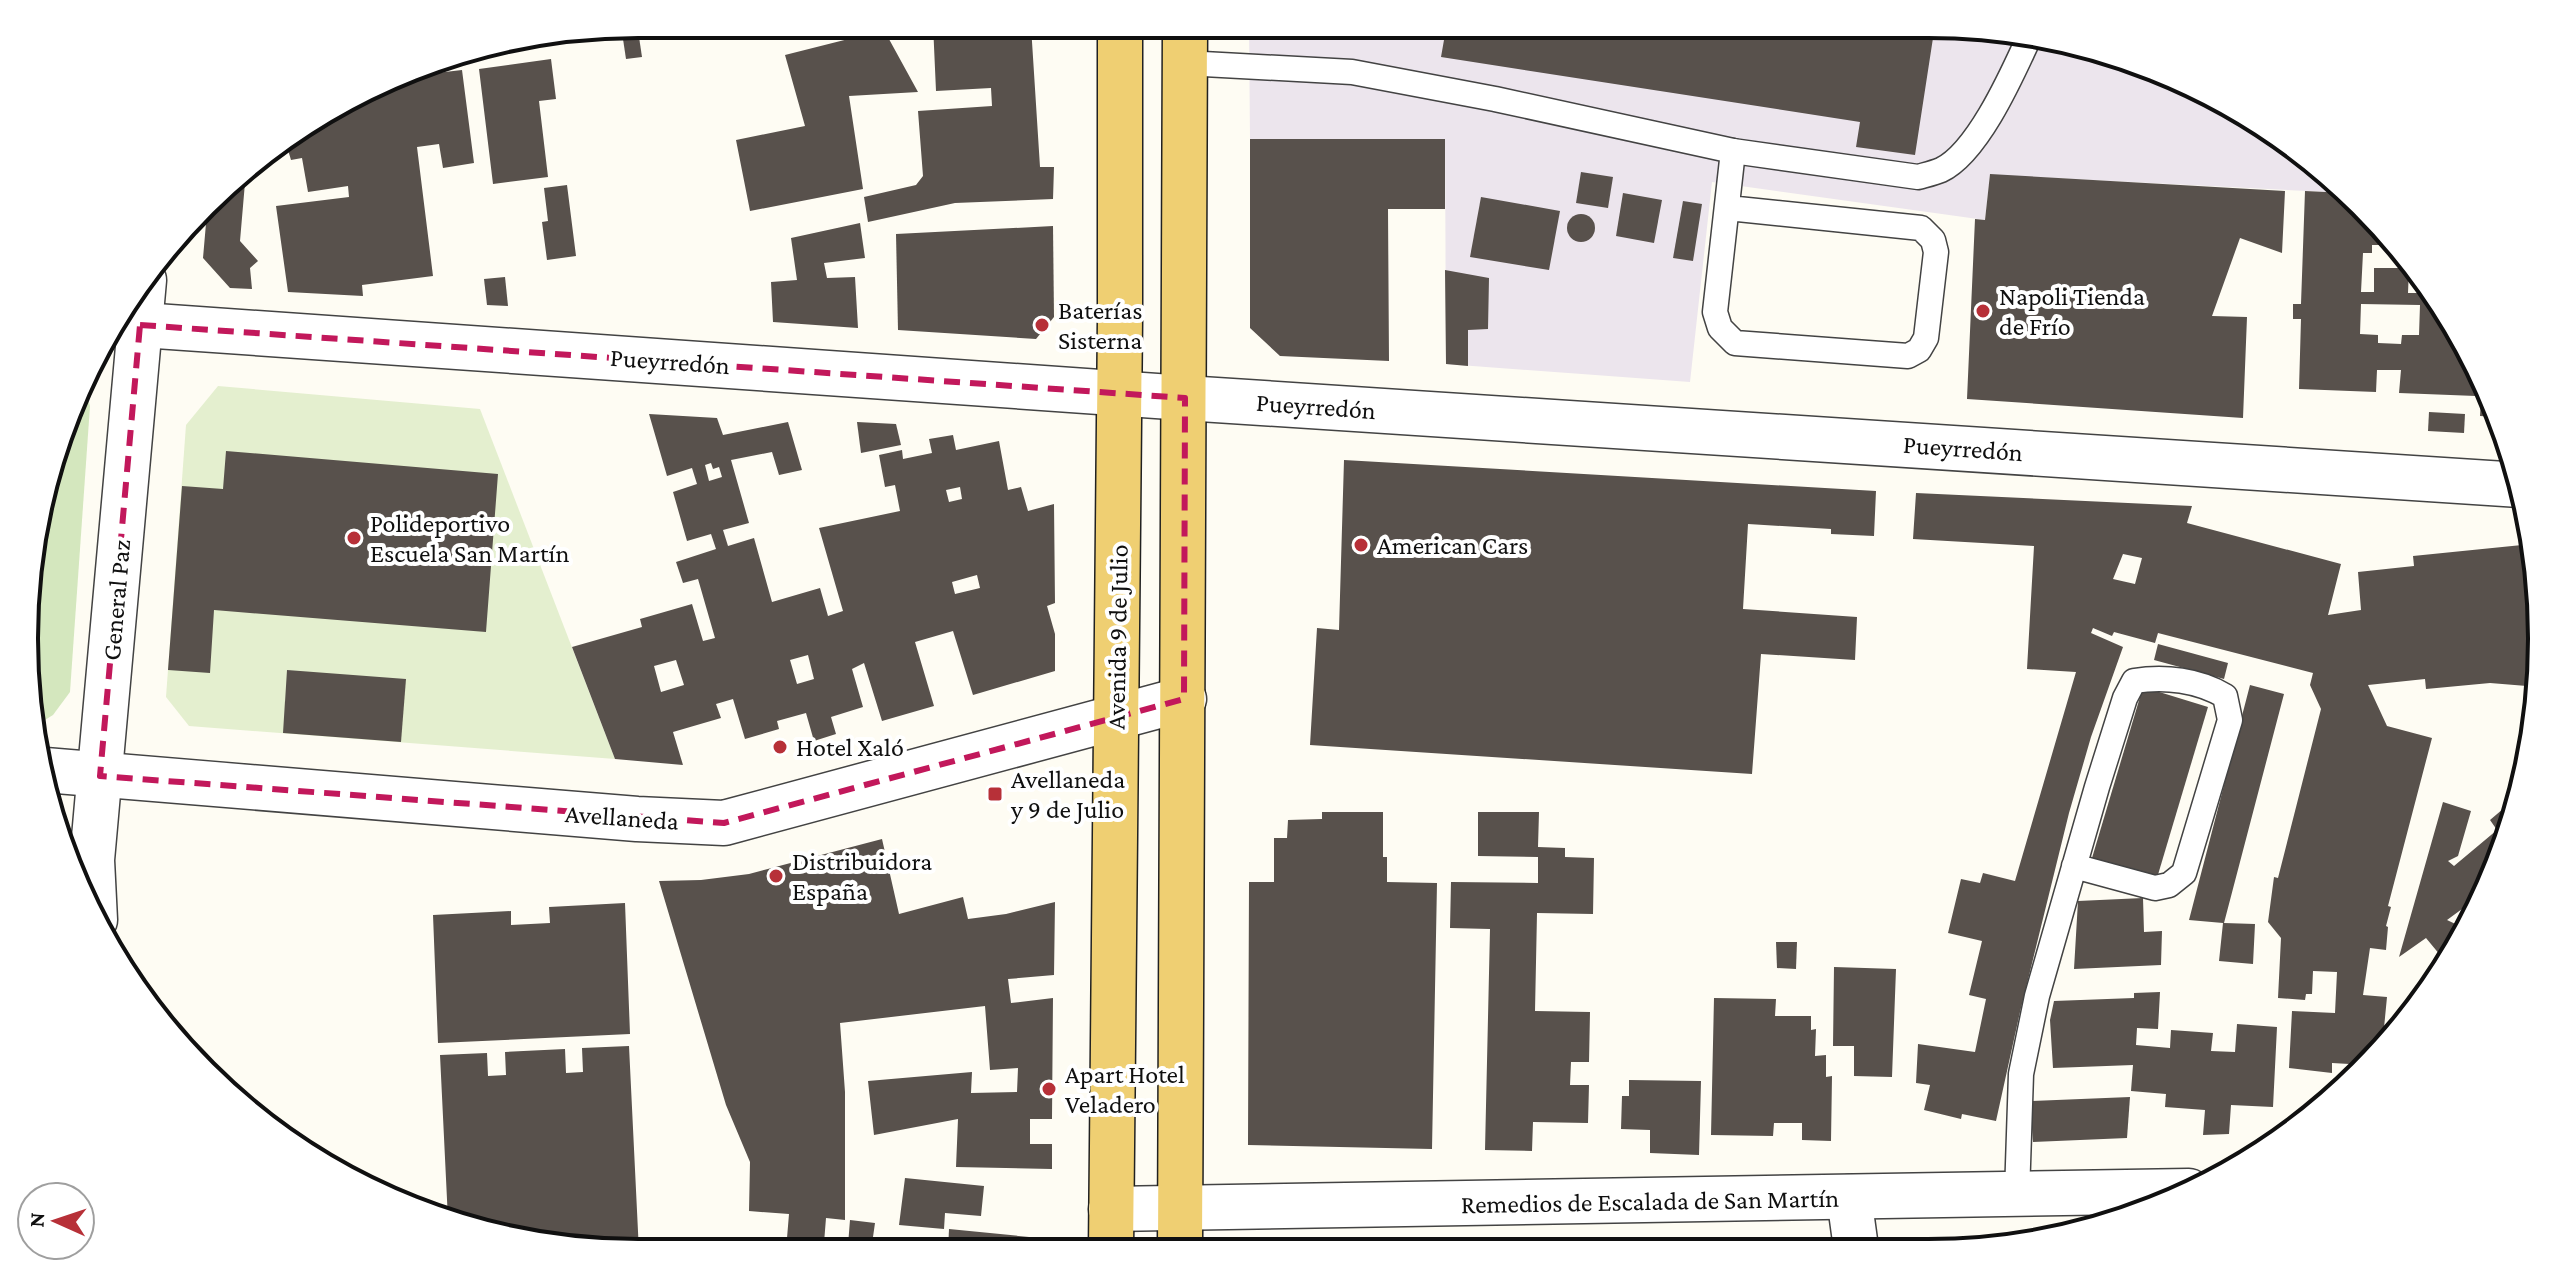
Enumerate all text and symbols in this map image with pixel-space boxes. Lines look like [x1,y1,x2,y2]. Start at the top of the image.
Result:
place label: Napoli Tienda de Frío [1999,282,2145,341]
place label: Baterías Sisterna [1058,296,1142,355]
marker: Napoli Tienda de Frío [1974,302,1992,320]
marker: Baterías Sisterna [1033,316,1051,334]
street label: Pueyrredón [609,343,731,380]
street label: Pueyrredón [1255,388,1377,425]
street label: Pueyrredón [1902,430,2024,467]
place label: Polideportivo Escuela San Martín [370,509,569,568]
marker: Polideportivo Escuela San Martín [345,529,363,547]
place label: American Cars [1377,531,1528,560]
marker: American Cars [1352,536,1370,554]
street label: General Paz [97,538,136,662]
street label: Avenida 9 de Julio [1101,544,1134,730]
place label: Hotel Xaló [796,733,904,762]
marker: Hotel Xaló [771,738,789,756]
place label: Avellaneda y 9 de Julio [1010,765,1125,824]
marker: Avellaneda y 9 de Julio [986,785,1004,803]
street label: Avellaneda [564,799,680,836]
place label: Distribuidora España [792,847,932,906]
marker: Distribuidora España [767,867,785,885]
place label: Apart Hotel Veladero [1065,1060,1185,1119]
marker: Apart Hotel Veladero [1040,1080,1058,1098]
north arrow [16,1181,96,1261]
street label: Remedios de Escalada de San Martín [1461,1184,1839,1219]
text: N [24,1212,49,1228]

